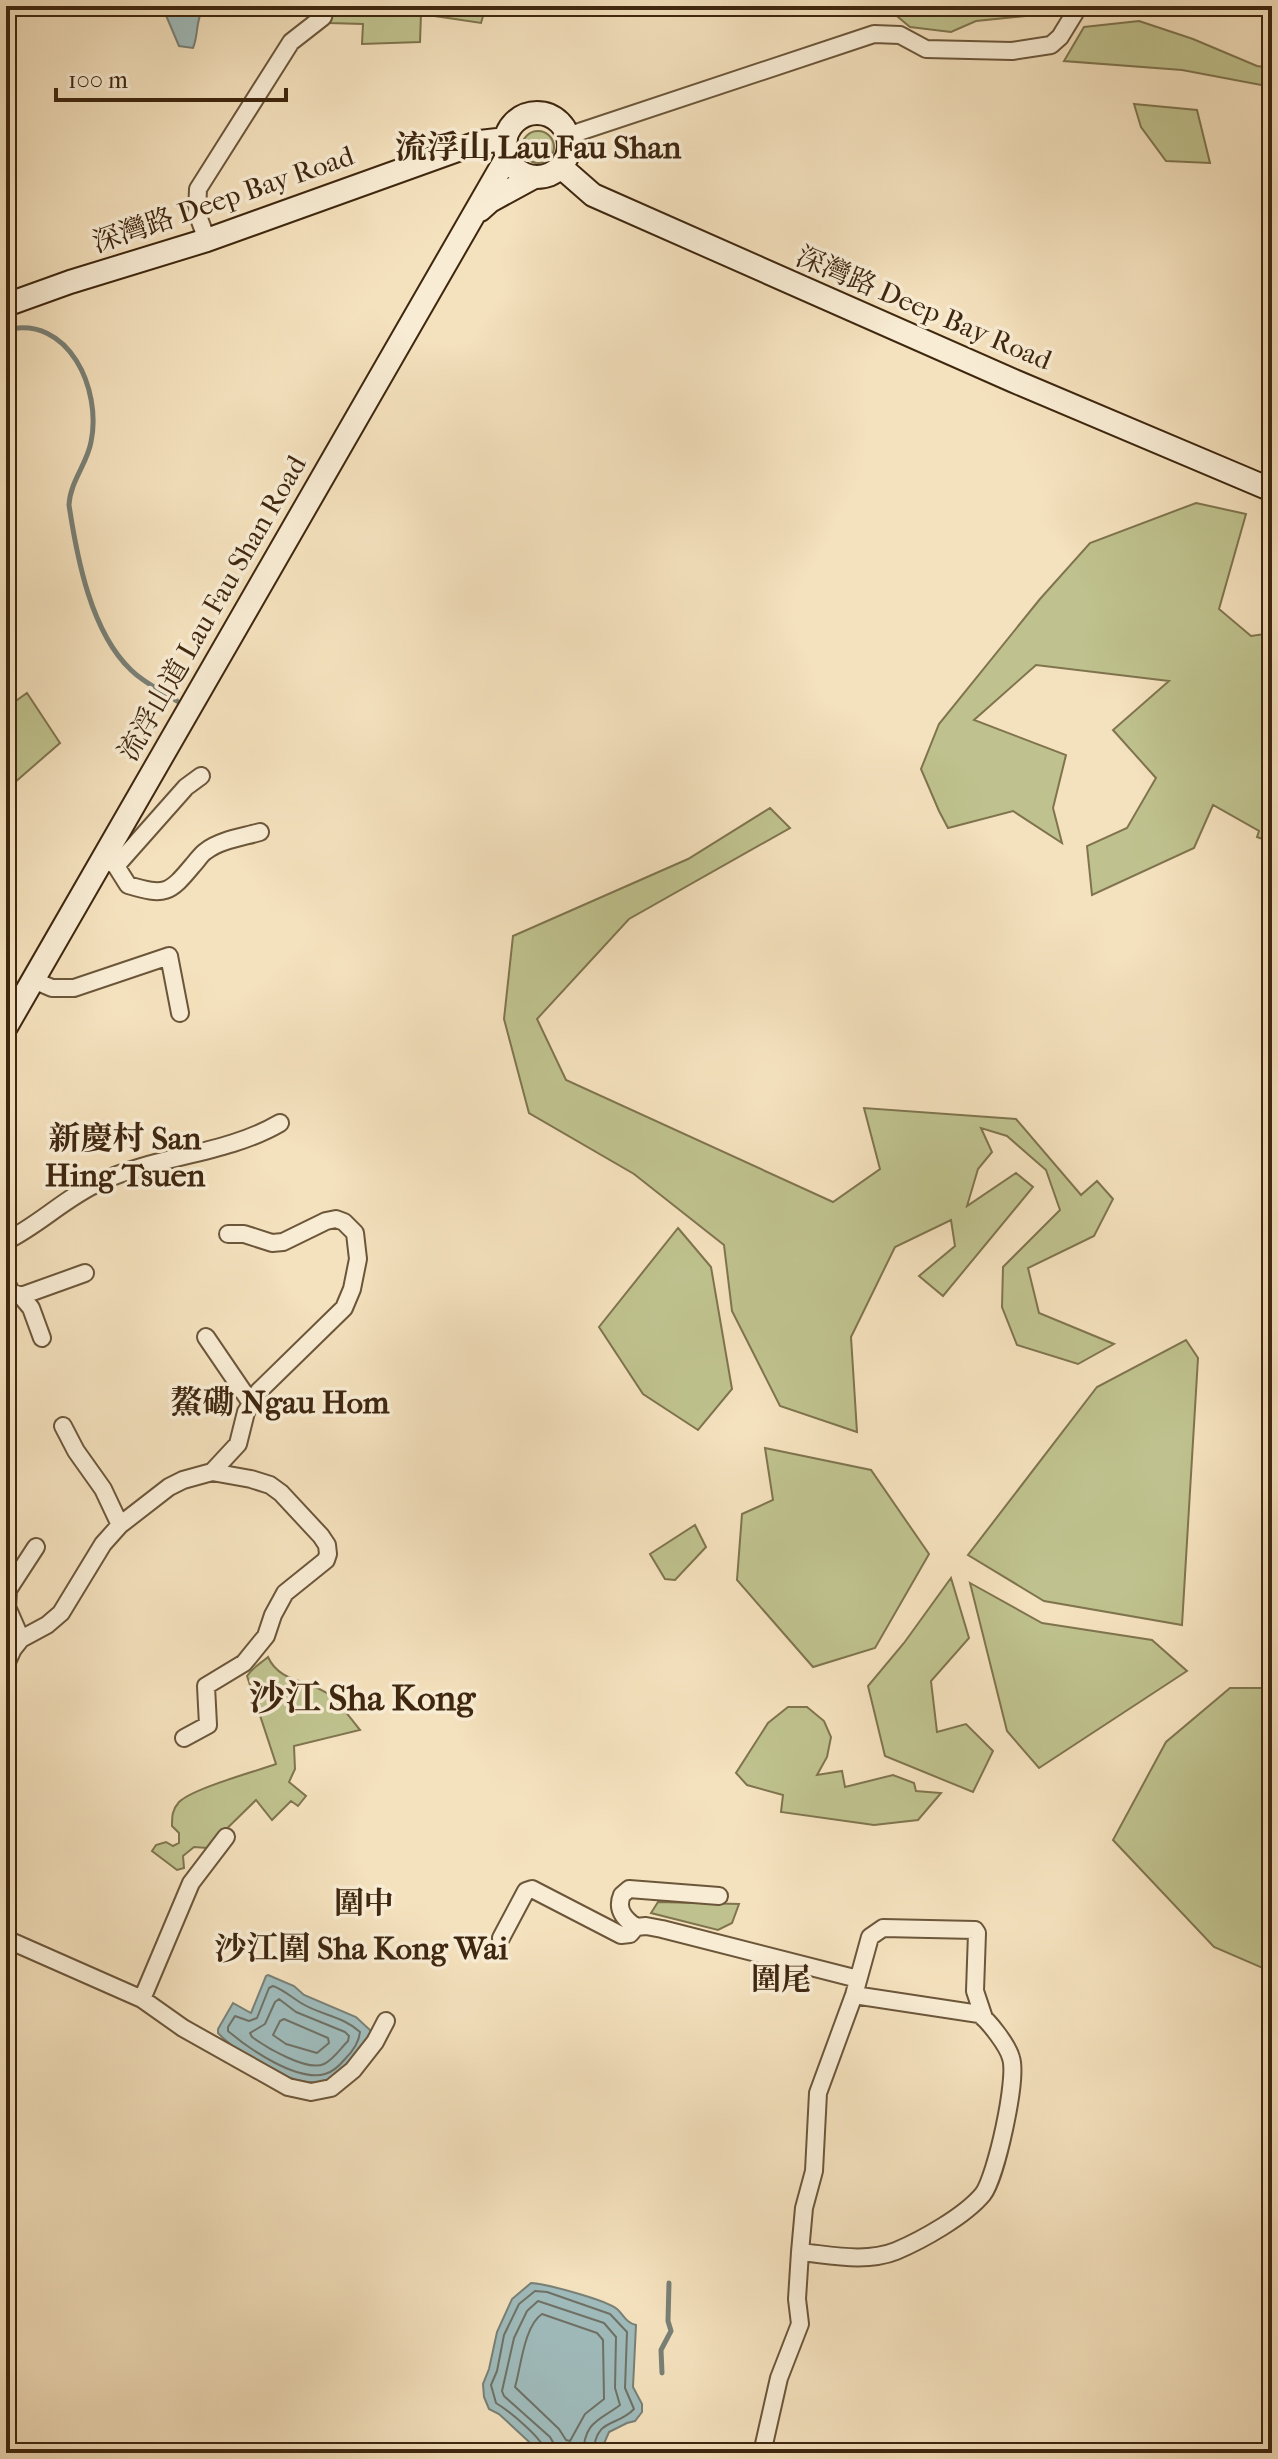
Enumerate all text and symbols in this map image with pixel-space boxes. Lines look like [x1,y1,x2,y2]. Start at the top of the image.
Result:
scale bar [56,52,286,102]
text: 100 m [68,66,128,94]
district label: 流浮山 Lau Fau Shan [395,129,682,166]
street label: 深灣路 Deep Bay Road [88,139,359,259]
street label: 深灣路 Deep Bay Road [791,239,1057,377]
street label: 流浮山道 Lau Fau Shan Road [111,449,313,766]
district label: 新慶村 San Hing Tsuen [45,1120,206,1194]
district label: 鰲磡 Ngau Hom [171,1384,390,1421]
district label: 沙江 Sha Kong [249,1677,477,1719]
district label: 圍中 [334,1886,394,1921]
district label: 沙江圍 Sha Kong Wai [214,1930,508,1967]
district label: 圍尾 [751,1962,811,1997]

